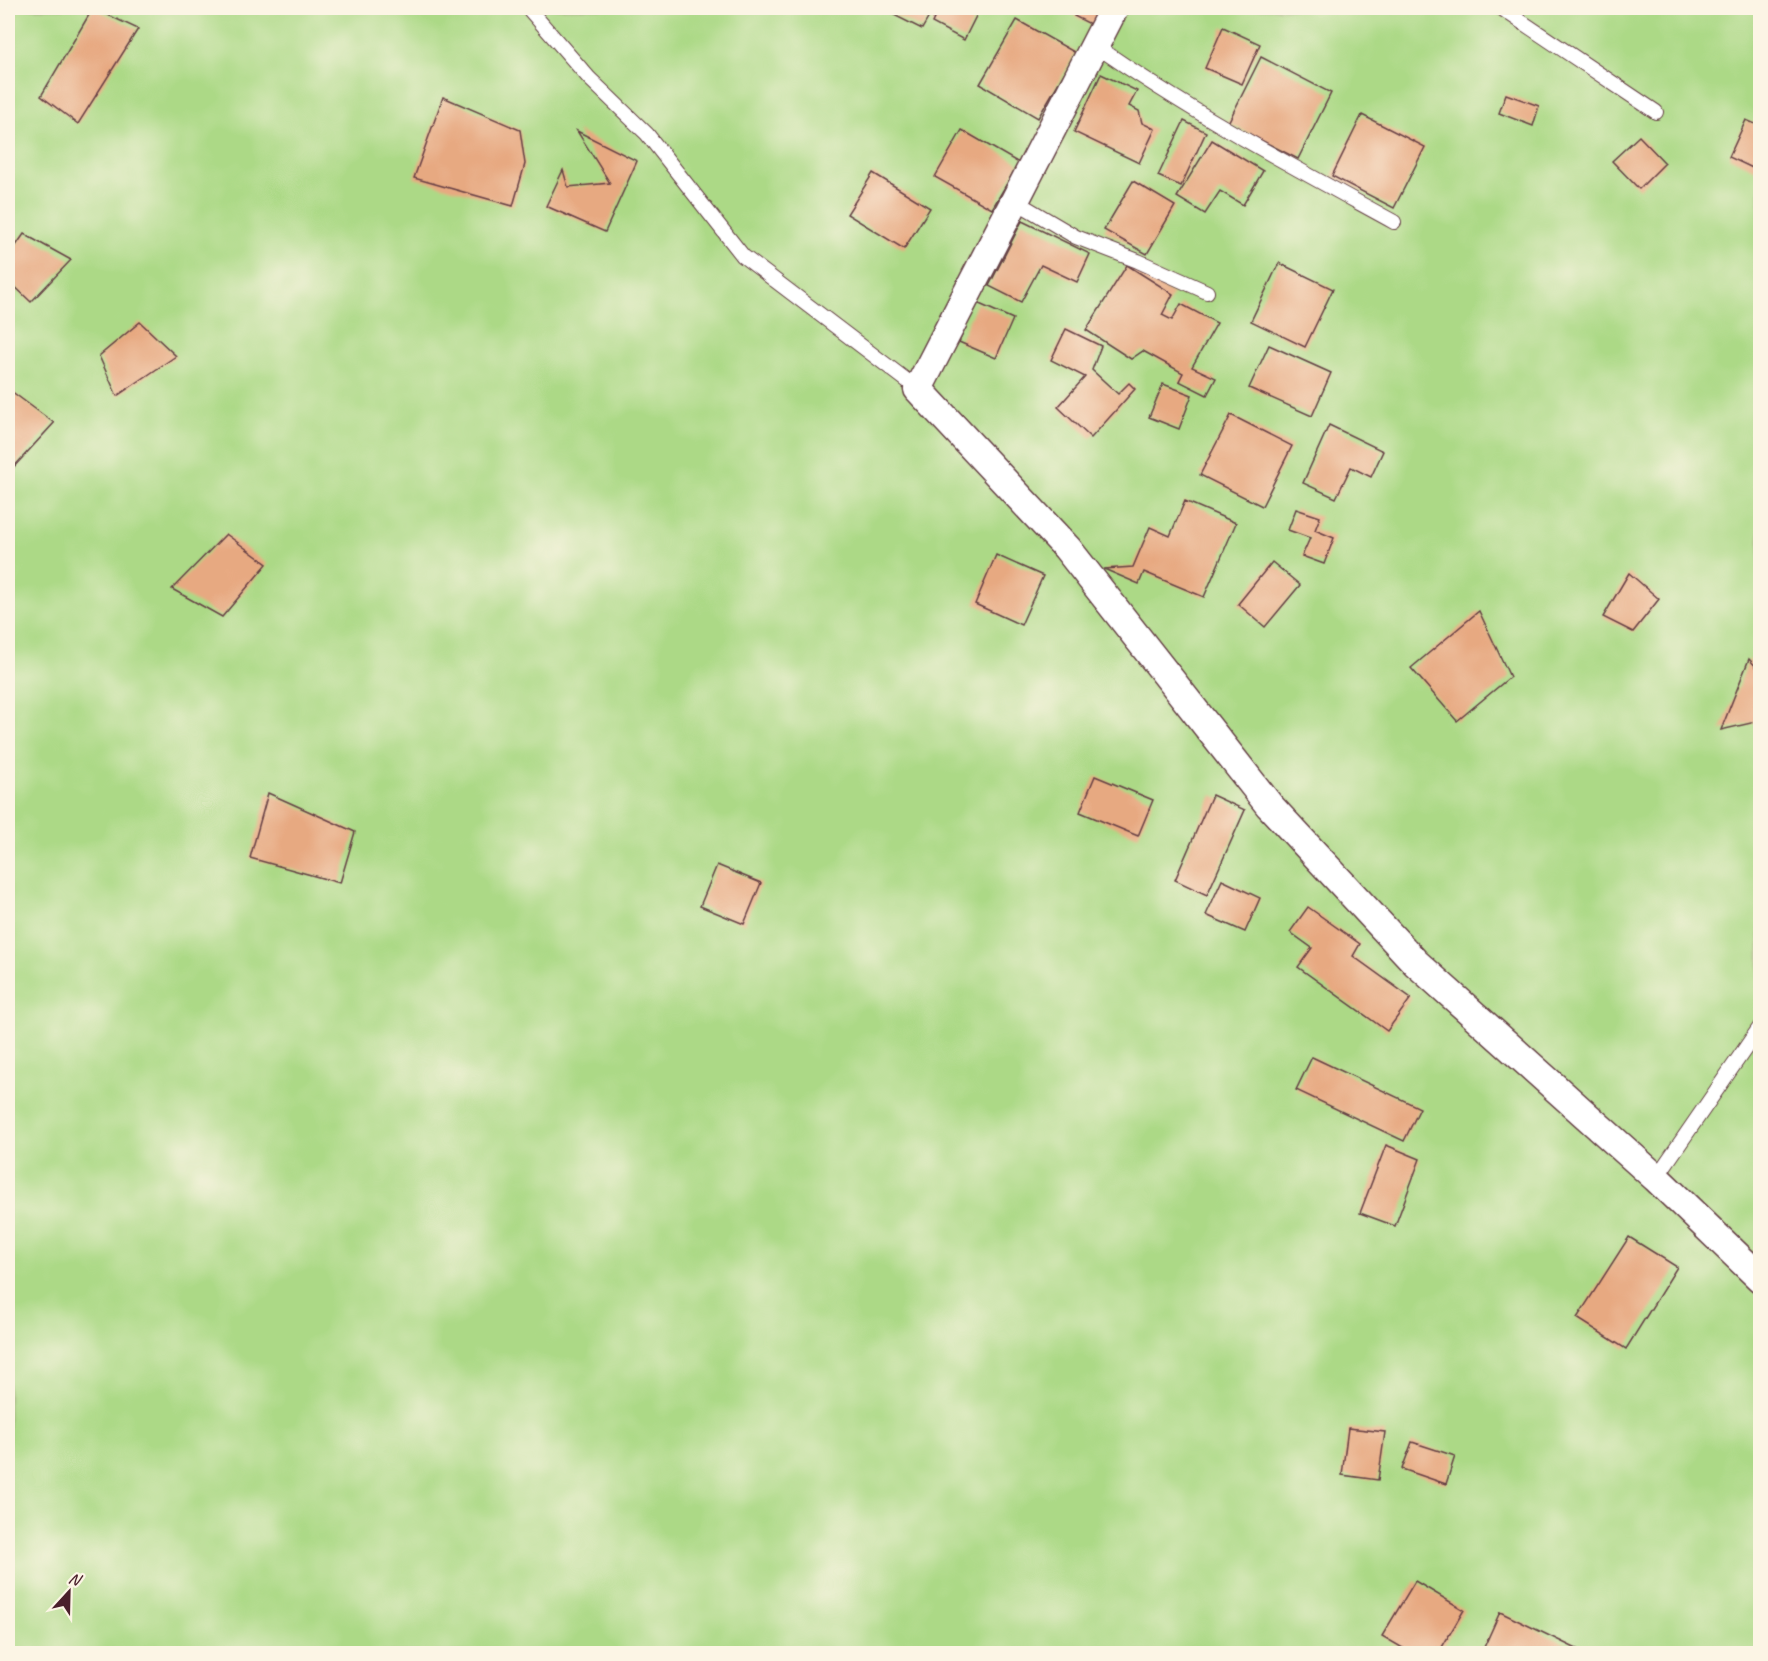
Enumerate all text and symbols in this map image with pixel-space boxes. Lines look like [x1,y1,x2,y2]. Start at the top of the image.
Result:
north arrow [39,1562,99,1622]
text: N [66,1568,85,1591]

